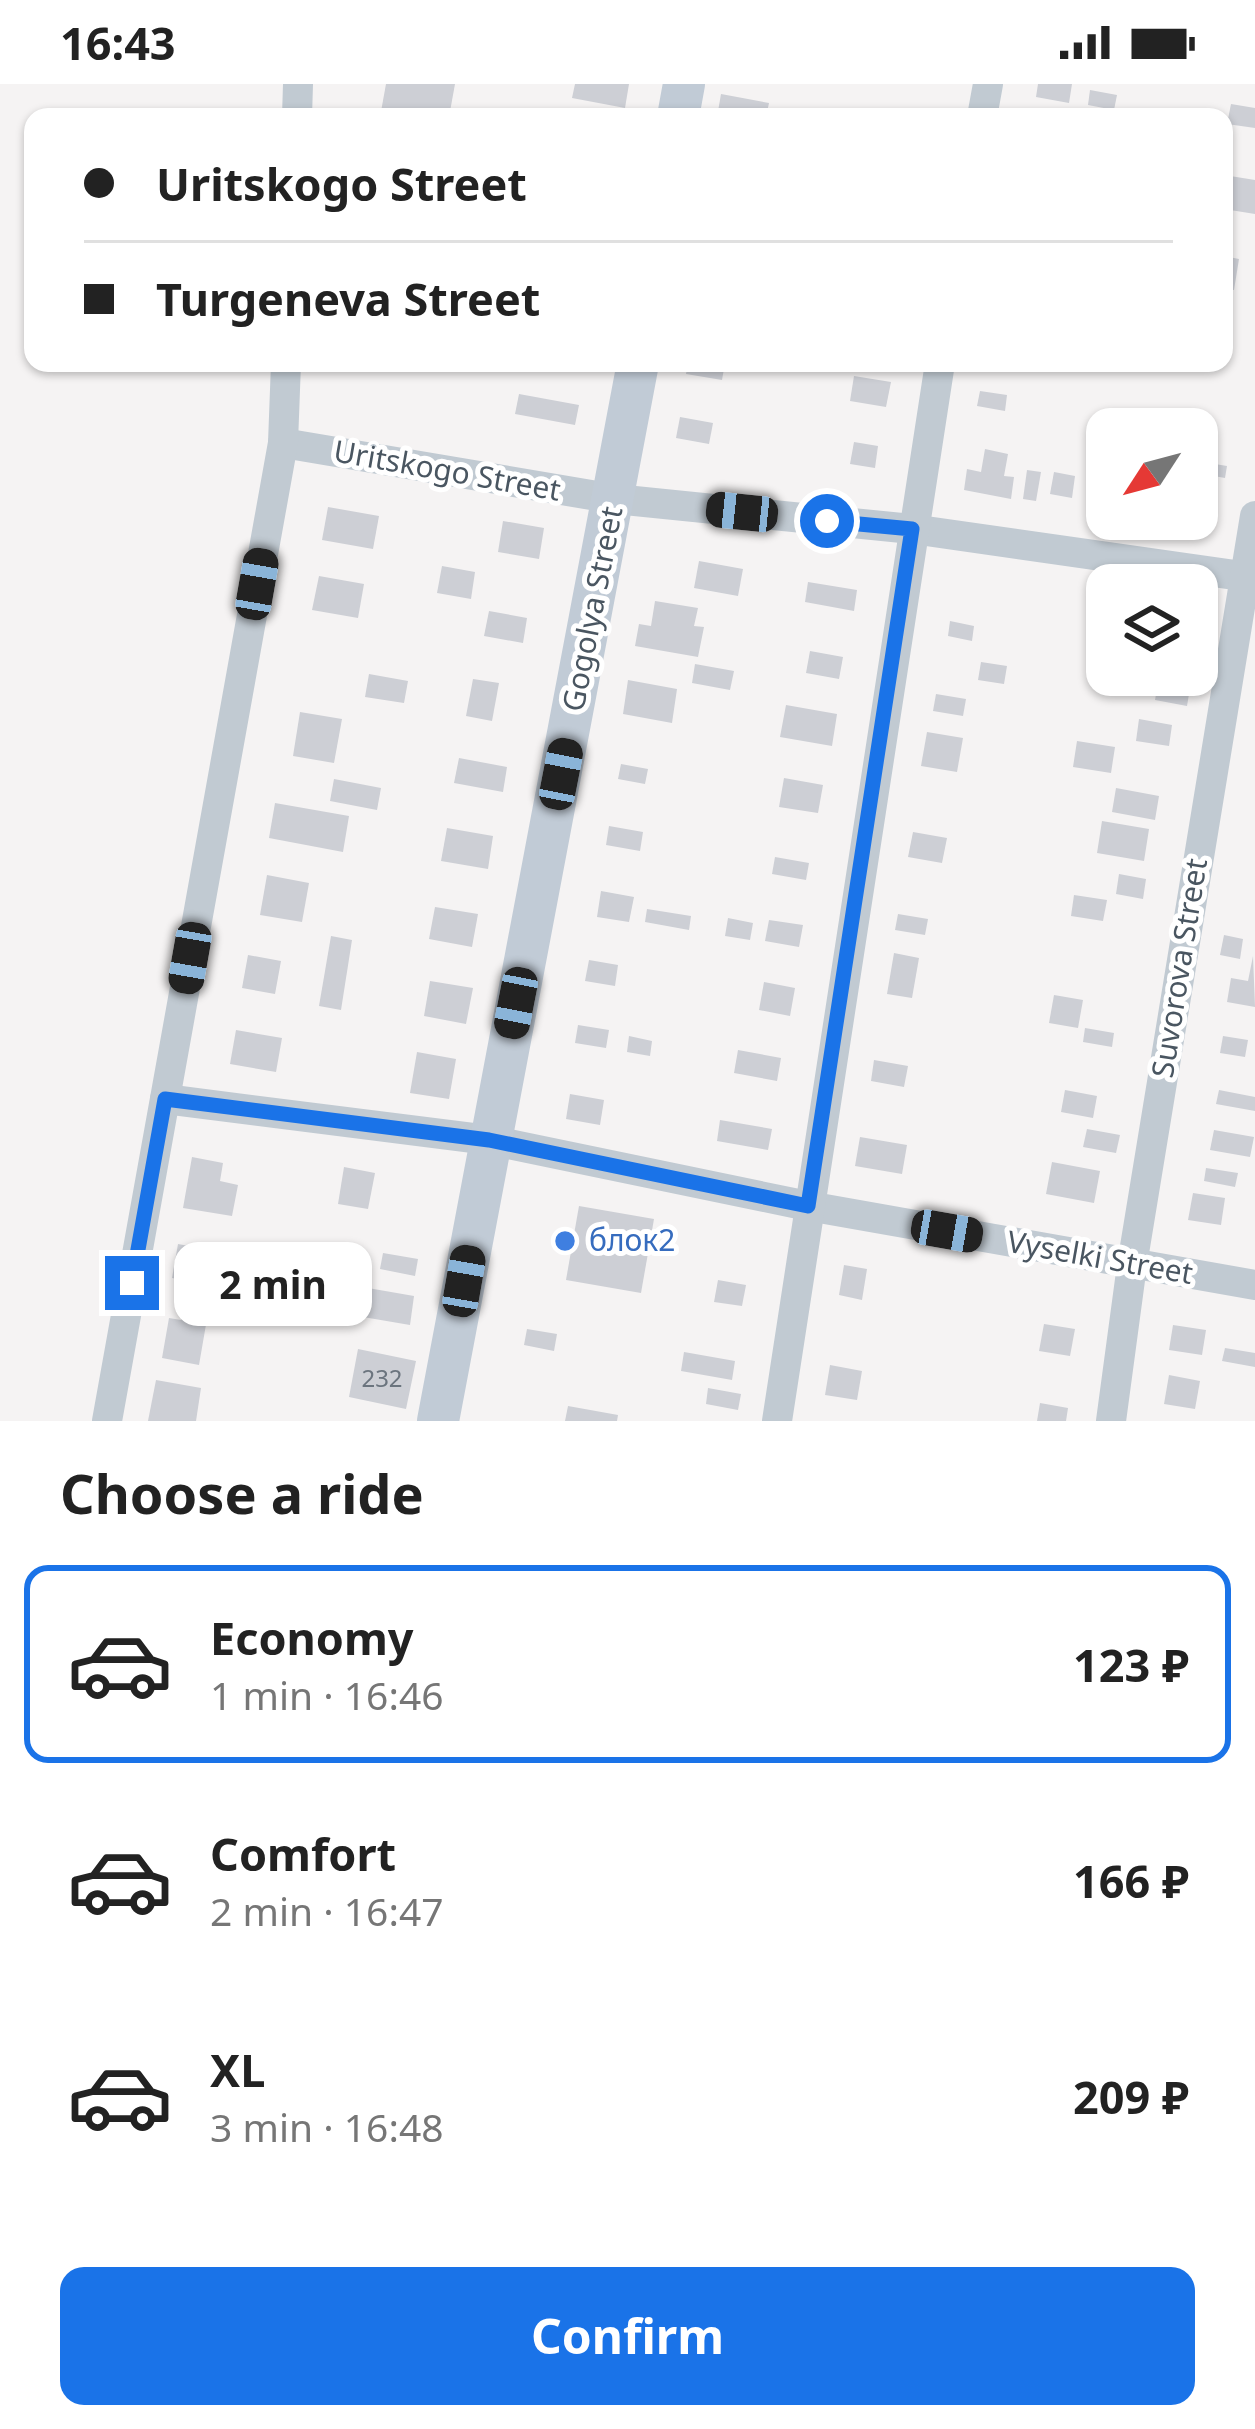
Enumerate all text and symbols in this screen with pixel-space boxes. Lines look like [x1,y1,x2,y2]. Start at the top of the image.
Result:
text: 16:43 [60,12,176,73]
text: Uritskogo Street [156,153,527,214]
text: Turgeneva Street [156,268,540,329]
north arrow [1086,408,1218,540]
map controls [1086,408,1218,696]
street label: Uritskogo Street [331,429,564,510]
car [704,490,780,534]
route start [800,494,854,548]
street label: Gogolya Street [552,503,632,715]
car [233,545,281,623]
button: layers [1086,564,1218,696]
car [536,735,586,813]
street label: Suvorova Street [1141,855,1216,1080]
car [166,919,214,997]
car [491,964,541,1042]
car [908,1207,986,1255]
place label: блок2 [589,1219,675,1260]
street label: Vyselki Street [1004,1220,1196,1293]
marker: блок2 [552,1228,578,1254]
callout: 2 min [174,1241,372,1325]
car [440,1242,488,1320]
route end [105,1256,159,1310]
text: 2 min [219,1257,327,1310]
house number: 232 [361,1361,403,1394]
text: Choose a ride [60,1456,424,1530]
text: Economy [210,1607,414,1668]
icon: car [66,1610,174,1718]
text: 123 ₽ [1073,1634,1189,1695]
text: 1 min · 16:46 [210,1668,444,1721]
text: Comfort [210,1823,396,1884]
icon: car [66,1826,174,1934]
text: 166 ₽ [1073,1850,1189,1911]
text: 2 min · 16:47 [210,1884,444,1937]
text: XL [210,2039,265,2100]
icon: car [66,2042,174,2150]
text: 209 ₽ [1073,2066,1189,2127]
text: 3 min · 16:48 [210,2100,444,2153]
button: Confirm [60,2267,1195,2405]

